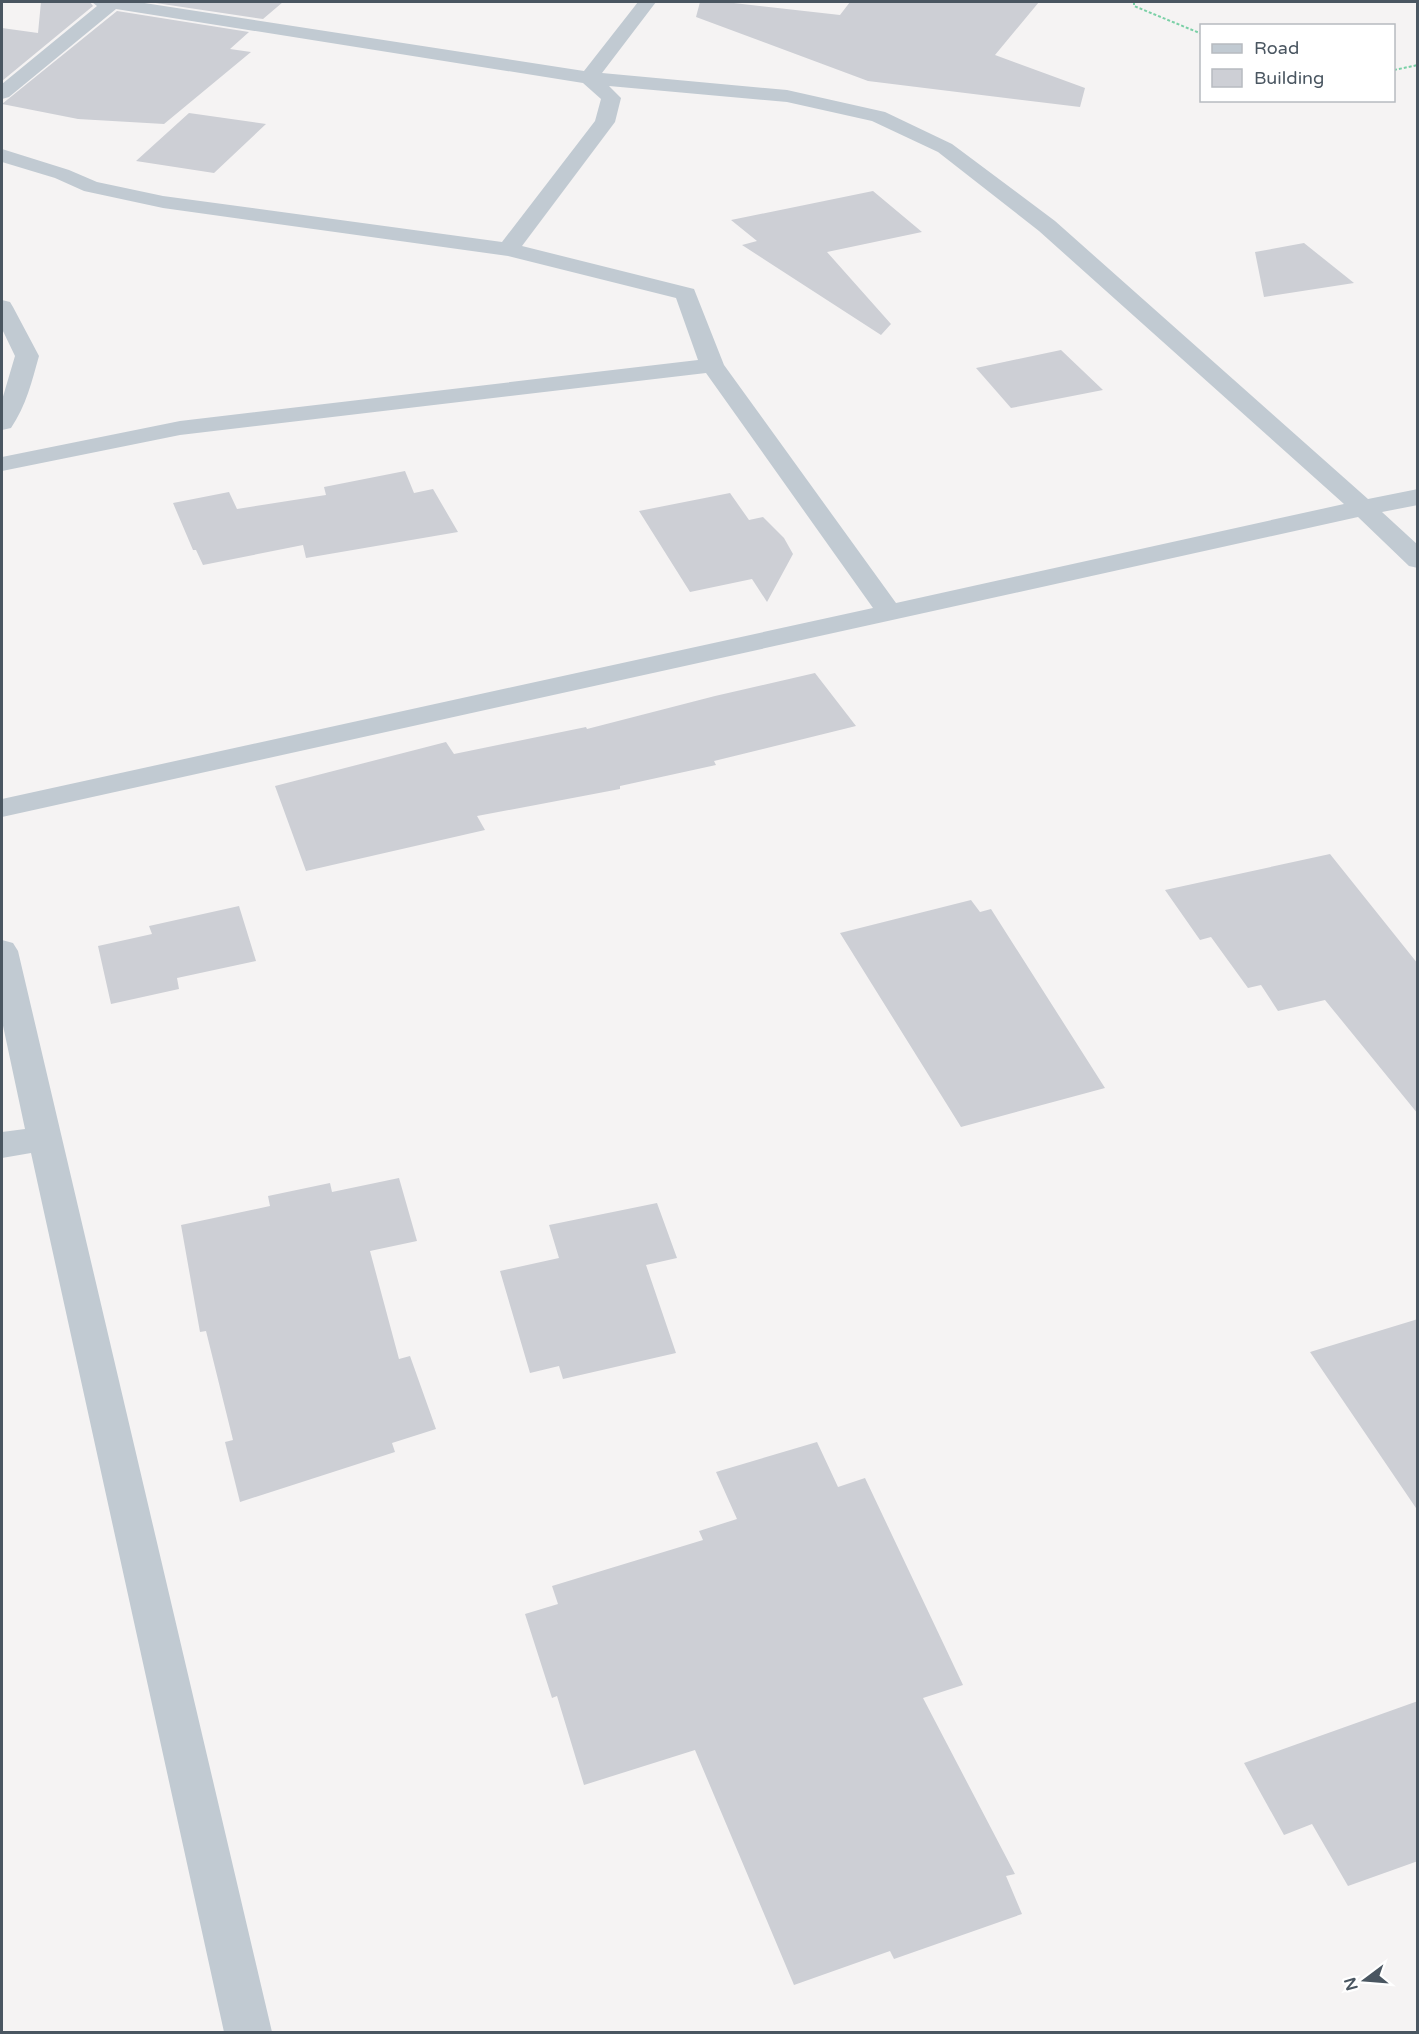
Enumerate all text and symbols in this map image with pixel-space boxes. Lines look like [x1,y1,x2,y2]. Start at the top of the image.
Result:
legend [1200,24,1395,102]
text: Road [1254,37,1299,59]
text: Building [1254,67,1324,89]
north arrow [1335,1950,1395,2010]
text: N [1340,1975,1363,1993]

